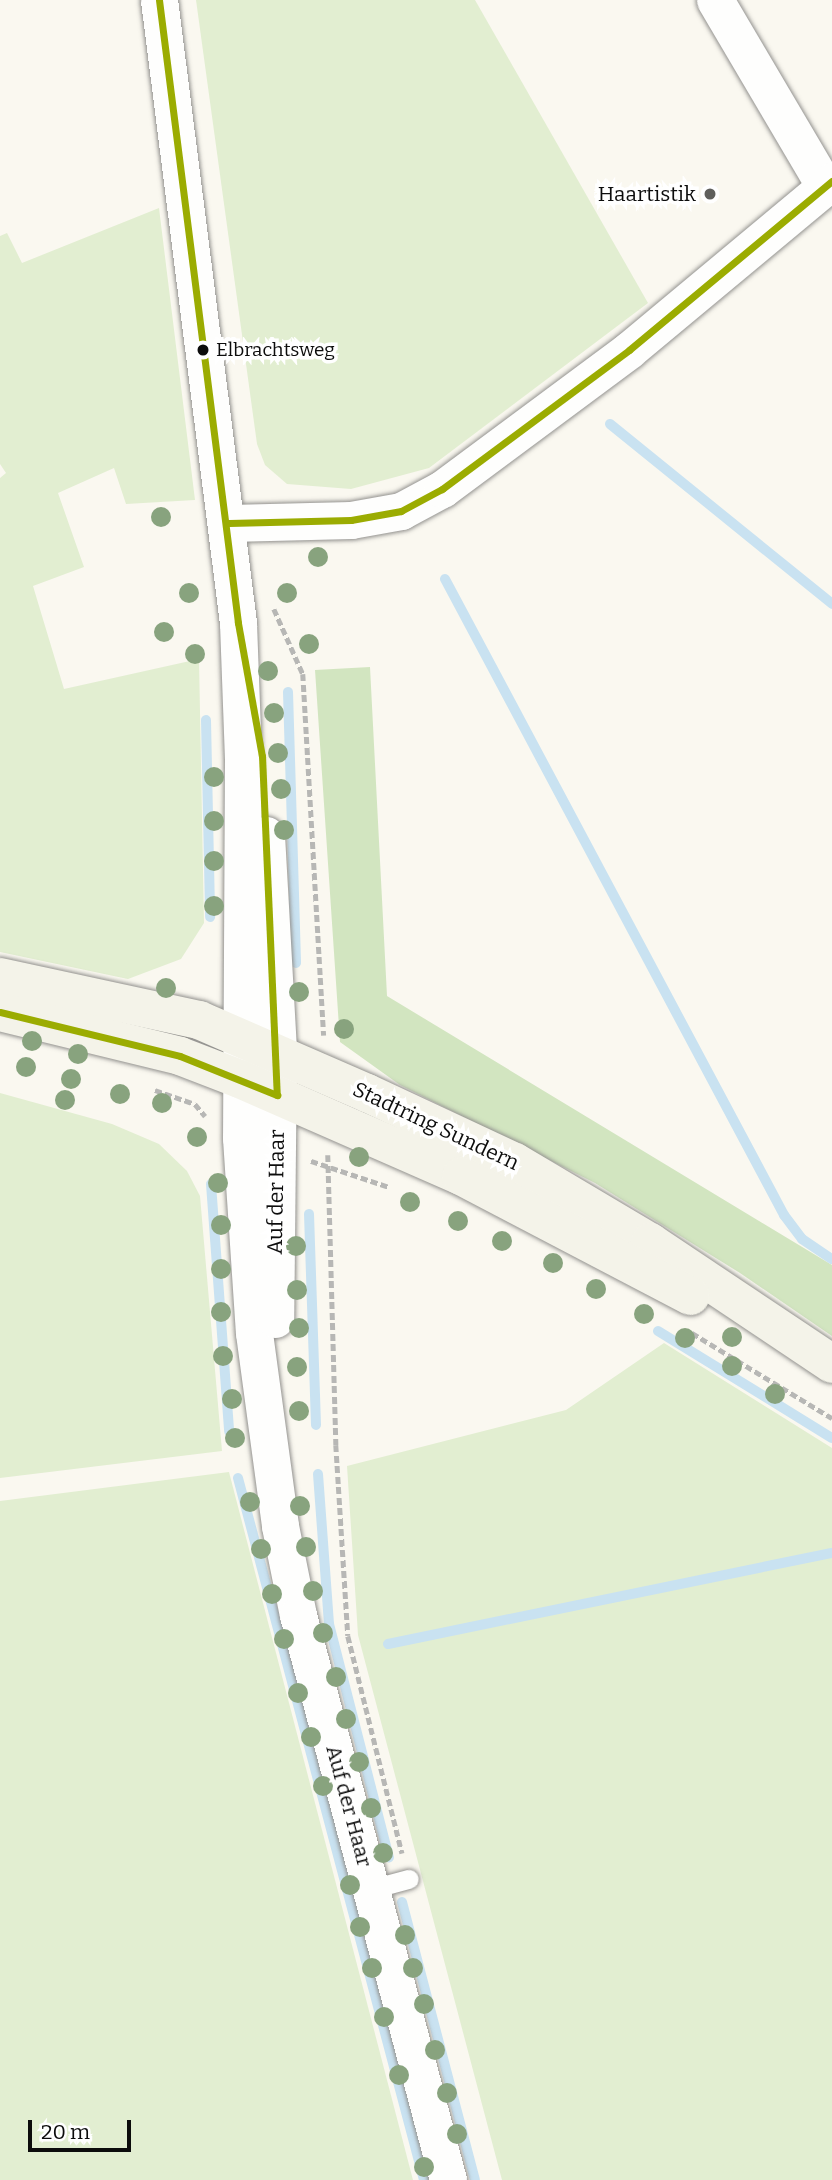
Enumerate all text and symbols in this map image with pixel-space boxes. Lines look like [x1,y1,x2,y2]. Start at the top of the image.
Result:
place label: Haartistik [598,181,696,207]
marker: Haartistik [702,186,718,202]
place label: Elbrachtsweg [216,339,335,361]
marker: Elbrachtsweg [196,343,210,357]
street label: Stadtring Sundern [349,1076,523,1176]
street label: Auf der Haar [262,1129,290,1255]
street label: Auf der Haar [321,1742,377,1870]
scale bar [32,2106,135,2150]
text: 20 m [41,2119,90,2145]

